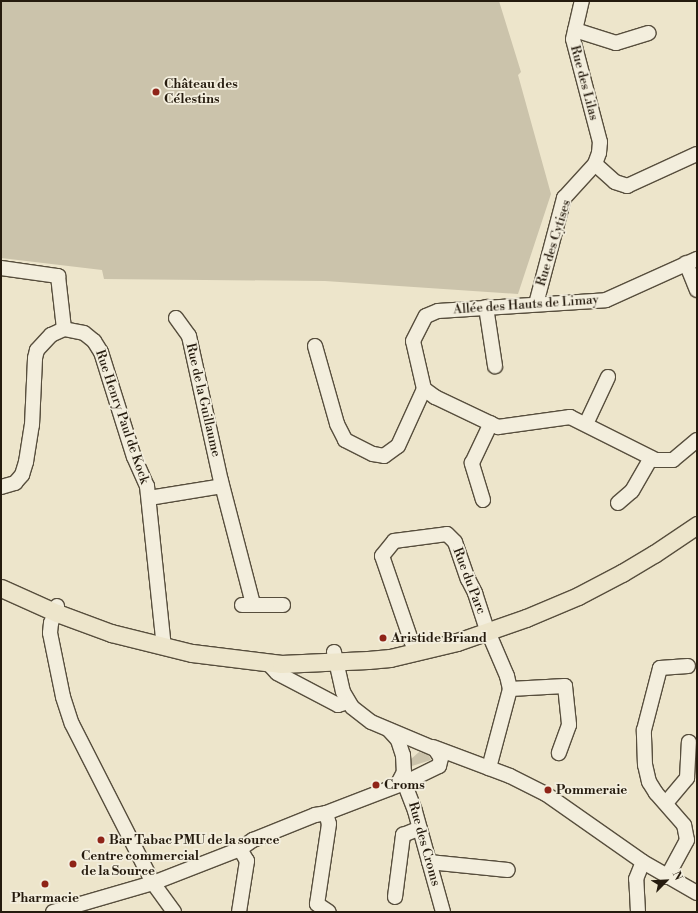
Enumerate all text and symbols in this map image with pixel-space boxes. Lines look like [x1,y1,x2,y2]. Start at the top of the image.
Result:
street label: Rue des Lilas [567,44,601,122]
place label: Château des Célestins [164,77,238,108]
marker: Château des Célestins [151,87,161,97]
street label: Rue des Cytises [533,198,575,288]
street label: Allée des Hauts de Limay [453,292,599,318]
street label: Rue de la Guillaume [182,342,224,458]
street label: Rue Henry Paul de Kock [92,348,152,486]
street label: Rue du Parc [449,546,489,616]
place label: Aristide Briand [391,630,487,646]
marker: Aristide Briand [378,633,388,643]
place label: Croms [384,777,425,793]
marker: Croms [371,780,381,790]
place label: Pommeraie [556,782,627,798]
marker: Pommeraie [543,785,553,795]
street label: Rue des Croms [405,800,443,888]
place label: Bar Tabac PMU de la source [109,832,279,848]
marker: Bar Tabac PMU de la source [96,835,106,845]
place label: Centre commercial de la Source [81,849,199,880]
marker: Centre commercial de la Source [68,859,78,869]
north arrow [646,861,686,901]
text: N [669,869,685,883]
marker: Pharmacie [40,879,50,889]
place label: Pharmacie [11,890,79,906]

